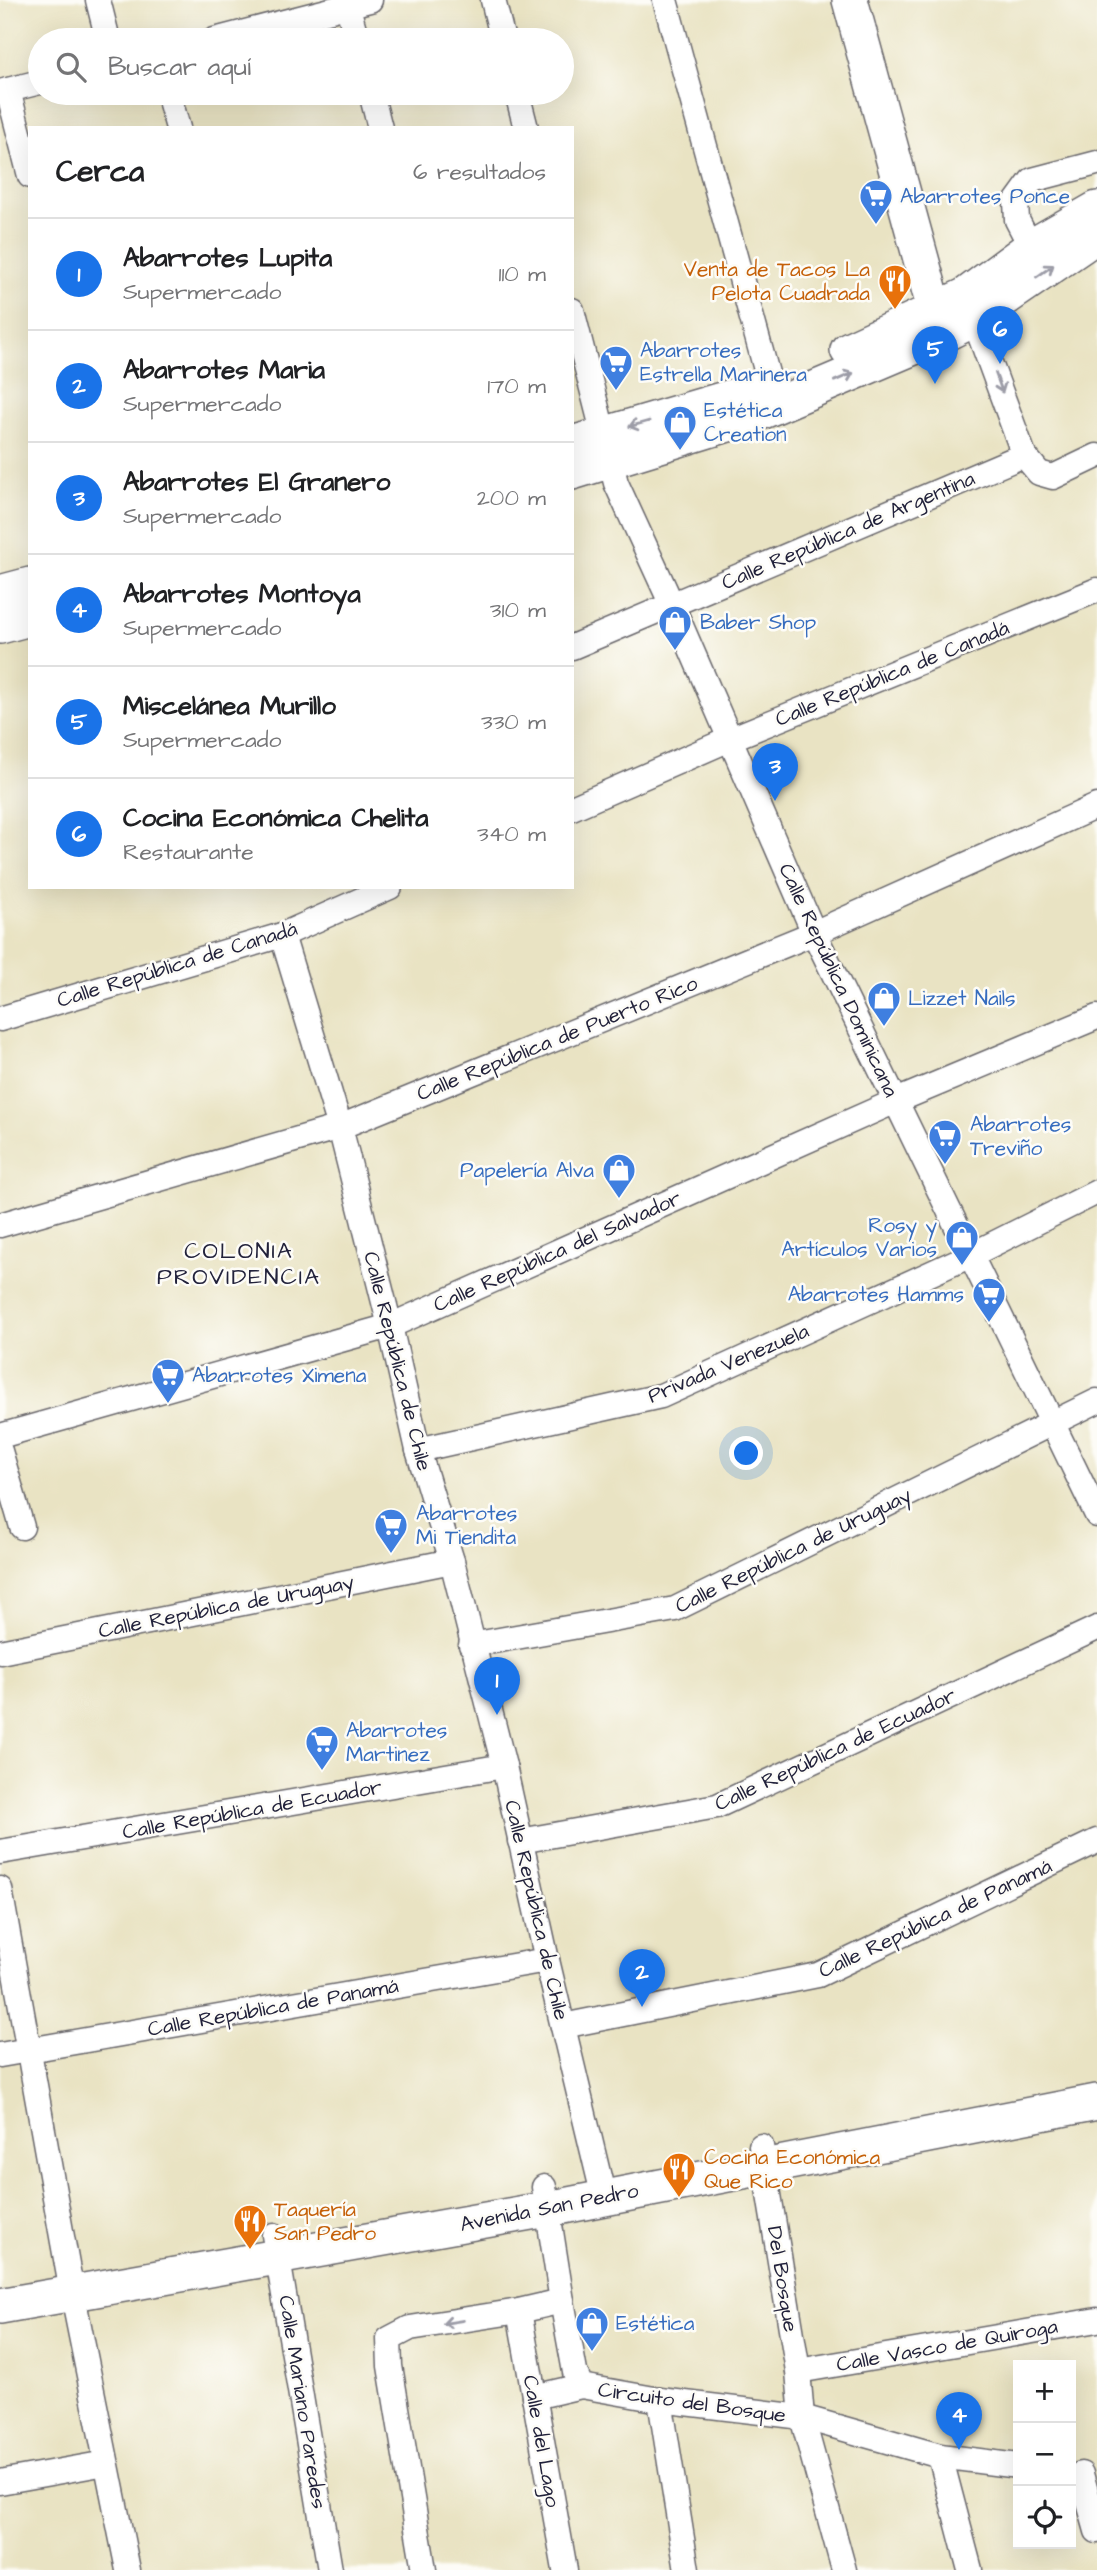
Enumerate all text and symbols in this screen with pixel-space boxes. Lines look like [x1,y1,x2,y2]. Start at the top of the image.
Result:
search box [28,28,574,105]
icon: search [52,48,90,86]
text: Buscar aquí [108,49,251,85]
text: Cerca [56,151,144,193]
text: 6 resultados [413,156,546,188]
supermarket icon: Abarrotes Ponce [857,177,895,226]
place label: Abarrotes Ponce [900,182,1070,211]
text: Abarrotes Lupita [123,240,332,276]
place label: Venta de Tacos La Pelota Cuadrada [684,255,870,308]
text: 1 [78,258,80,290]
text: 110 m [498,258,546,290]
restaurant icon: Venta de Tacos La Pelota Cuadrada [876,262,914,311]
one-way arrow [1034,264,1054,278]
text: Supermercado [123,276,281,308]
pin: 6 [977,306,1023,364]
pin: 5 [912,326,958,384]
place label: Abarrotes Estrella Marinera [640,336,807,389]
supermarket icon: Abarrotes Estrella Marinera [597,343,635,392]
text: Abarrotes Maria [123,352,325,388]
text: 2 [72,370,86,402]
text: 170 m [487,370,546,402]
one-way arrow [833,370,855,383]
one-way arrow [993,371,1006,393]
text: Supermercado [123,388,281,420]
place label: Estética Creation [704,396,786,449]
shop icon: Estética Creation [661,403,699,452]
one-way arrow [629,419,651,432]
text: Abarrotes El Granero [123,464,390,500]
street label: Calle República de Argentina [717,464,980,599]
text: 3 [73,482,85,514]
text: 200 m [477,482,546,514]
text: Supermercado [123,500,281,532]
text: Abarrotes Montoya [123,576,361,612]
text: 4 [71,594,87,626]
text: 310 m [490,594,546,626]
shop icon: Baber Shop [656,603,694,652]
place label: Baber Shop [700,608,816,638]
text: Supermercado [123,612,281,644]
street label: Calle República de Canadá [771,613,1014,735]
text: Miscelánea Murillo [123,688,336,724]
text: 5 [71,706,87,738]
text: 330 m [481,706,546,738]
text: Supermercado [123,724,281,756]
pin: 3 [752,743,798,801]
text: Cocina Económica Chelita [123,800,429,836]
text: 6 [72,818,86,850]
text: 340 m [477,818,546,850]
text: Restaurante [123,836,254,868]
street label: Calle República Dominicana [771,859,906,1103]
street label: Calle República de Canadá [53,914,302,1016]
street label: Calle República de Puerto Rico [412,969,703,1109]
shop icon: Lizzet Nails [865,979,903,1028]
place label: Lizzet Nails [908,984,1016,1013]
place label: Abarrotes Treviño [970,1110,1071,1163]
supermarket icon: Abarrotes Treviño [926,1117,964,1166]
shop icon: Papelería Alva [600,1151,638,1200]
place label: Papelería Alva [460,1156,594,1186]
street label: Calle República del Salvador [429,1183,686,1320]
place label: Rosy y Artículos Varios [781,1211,937,1264]
shop icon: Rosy y Artículos Varios [943,1218,981,1267]
district label: COLONIA PROVIDENCIA [157,1235,321,1293]
street label: Calle República de Chile [355,1248,439,1474]
supermarket icon: Abarrotes Hamms [970,1275,1008,1324]
place label: Abarrotes Hamms [788,1280,964,1309]
street label: Privada Venezuela [643,1316,813,1410]
supermarket icon: Abarrotes Ximena [149,1356,187,1405]
place label: Abarrotes Ximena [192,1361,367,1390]
your location [729,1436,763,1470]
street label: Calle República de Uruguay [670,1480,918,1622]
place label: Abarrotes Mi Tiendita [416,1499,517,1552]
supermarket icon: Abarrotes Mi Tiendita [372,1506,410,1555]
street label: Calle República de Uruguay [96,1567,357,1647]
pin: 1 [474,1657,520,1715]
street label: Calle República de Ecuador [710,1681,961,1819]
place label: Abarrotes Martinez [346,1716,447,1769]
supermarket icon: Abarrotes Martinez [303,1723,341,1772]
street label: Calle República de Ecuador [120,1772,385,1848]
street label: Calle República de Chile [496,1797,576,2023]
street label: Calle República de Panamá [814,1851,1057,1986]
pin: 2 [619,1949,665,2007]
street label: Calle República de Panamá [145,1971,401,2045]
place label: Cocina Económica Que Rico [704,2143,880,2196]
restaurant icon: Cocina Económica Que Rico [660,2150,698,2199]
street label: Avenida San Pedro [457,2176,641,2239]
place label: Taquería San Pedro [274,2195,376,2248]
restaurant icon: Taquería San Pedro [231,2202,269,2251]
street label: Del Bosque [760,2224,805,2334]
street label: Calle Mariano Paredes [271,2293,334,2511]
shop icon: Estética [573,2304,611,2353]
place label: Estética [616,2309,695,2338]
street label: Calle Vasco de Quiroga [834,2312,1061,2381]
one-way arrow [442,2316,465,2329]
map controls [1013,2360,1076,2549]
button: + [1013,2360,1076,2423]
street label: Calle del Lago [514,2373,567,2510]
street label: Circuito del Bosque [596,2375,788,2430]
pin: 4 [936,2392,982,2450]
button: − [1013,2423,1076,2486]
button: locate [1013,2486,1076,2549]

